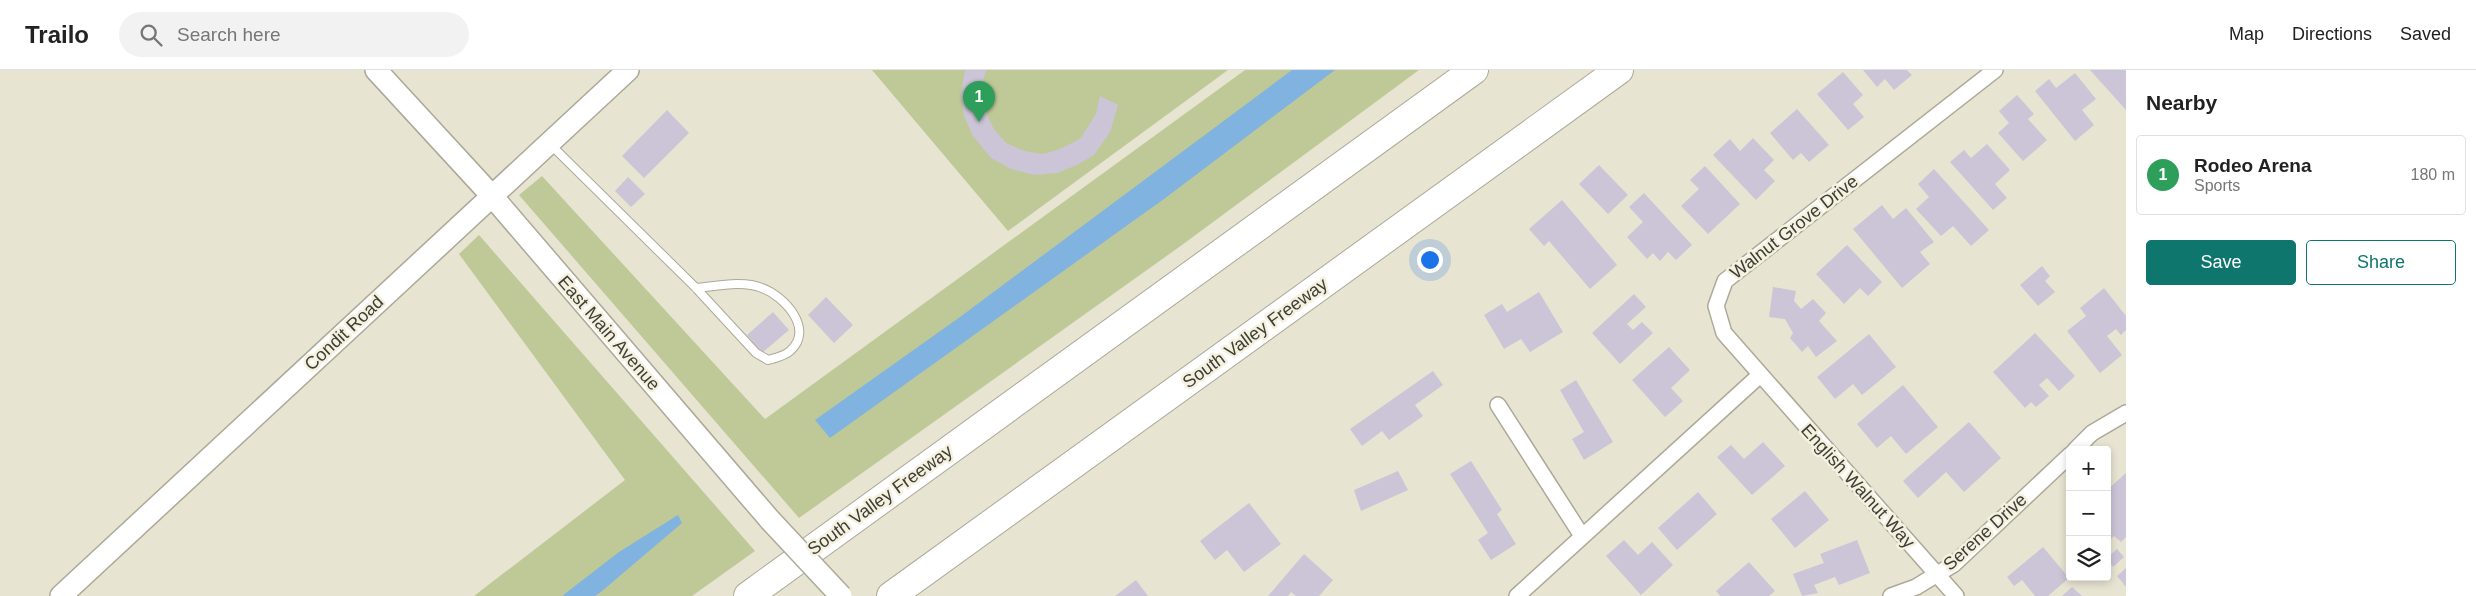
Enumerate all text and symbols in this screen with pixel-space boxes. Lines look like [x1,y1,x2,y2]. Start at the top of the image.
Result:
search box [119,12,469,57]
text: Trailo [25,21,89,48]
icon: search [137,21,165,49]
text: Search here [177,24,281,45]
text: Map [2229,24,2264,44]
text: Directions [2292,24,2372,44]
text: Saved [2400,24,2451,44]
pin: 1 [963,81,995,122]
text: Nearby [2146,91,2217,114]
text: Rodeo Arena [2194,155,2312,176]
text: 1 [2159,166,2167,183]
text: 180 m [2411,166,2455,183]
street label: Walnut Grove Drive [1726,171,1862,283]
text: Sports [2194,177,2240,194]
button: Save [2146,240,2296,285]
button: Share [2306,240,2456,285]
your location [1417,247,1443,273]
street label: East Main Avenue [554,272,664,394]
street label: South Valley Freeway [1179,274,1331,392]
street label: Condit Road [301,292,387,374]
street label: English Walnut Way [1797,420,1919,552]
street label: South Valley Freeway [804,441,956,559]
map controls [2066,446,2111,581]
button: + [2066,446,2111,491]
street label: Serene Drive [1939,489,2031,575]
button: − [2066,491,2111,536]
button: layers [2066,536,2111,581]

